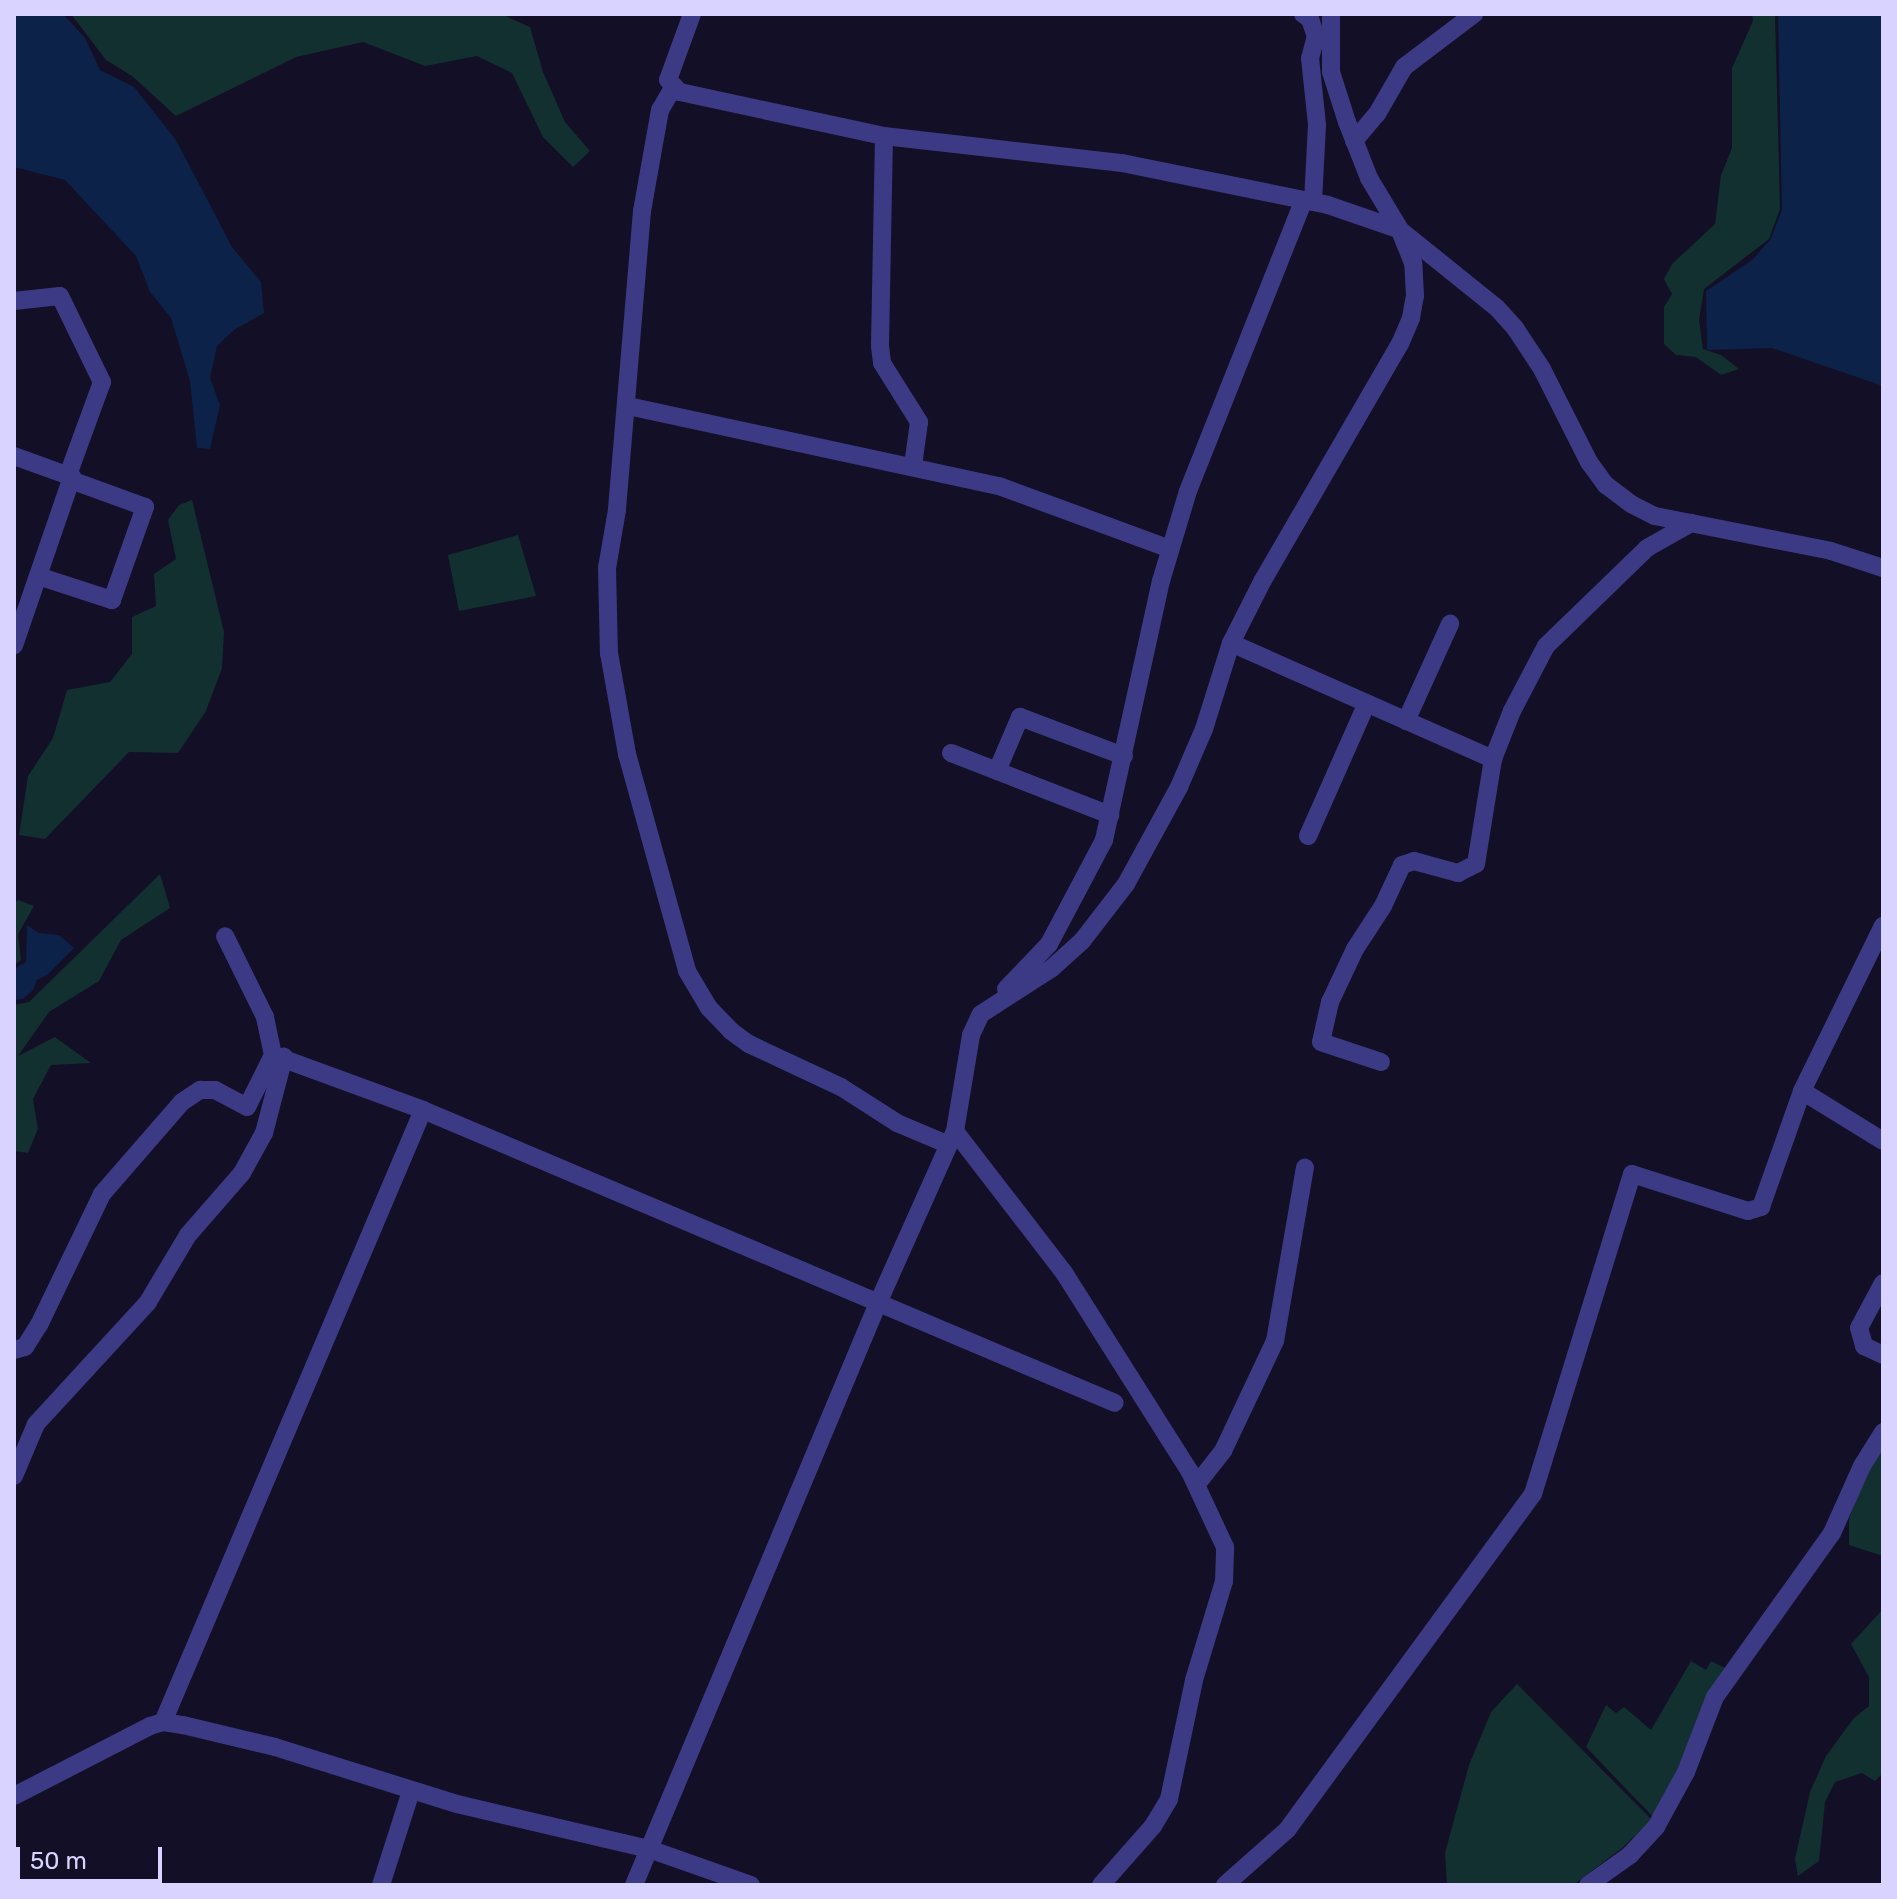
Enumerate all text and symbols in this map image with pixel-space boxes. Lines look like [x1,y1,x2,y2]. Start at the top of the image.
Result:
scale bar [20,1831,166,1881]
text: 50 m [30,1847,87,1875]

